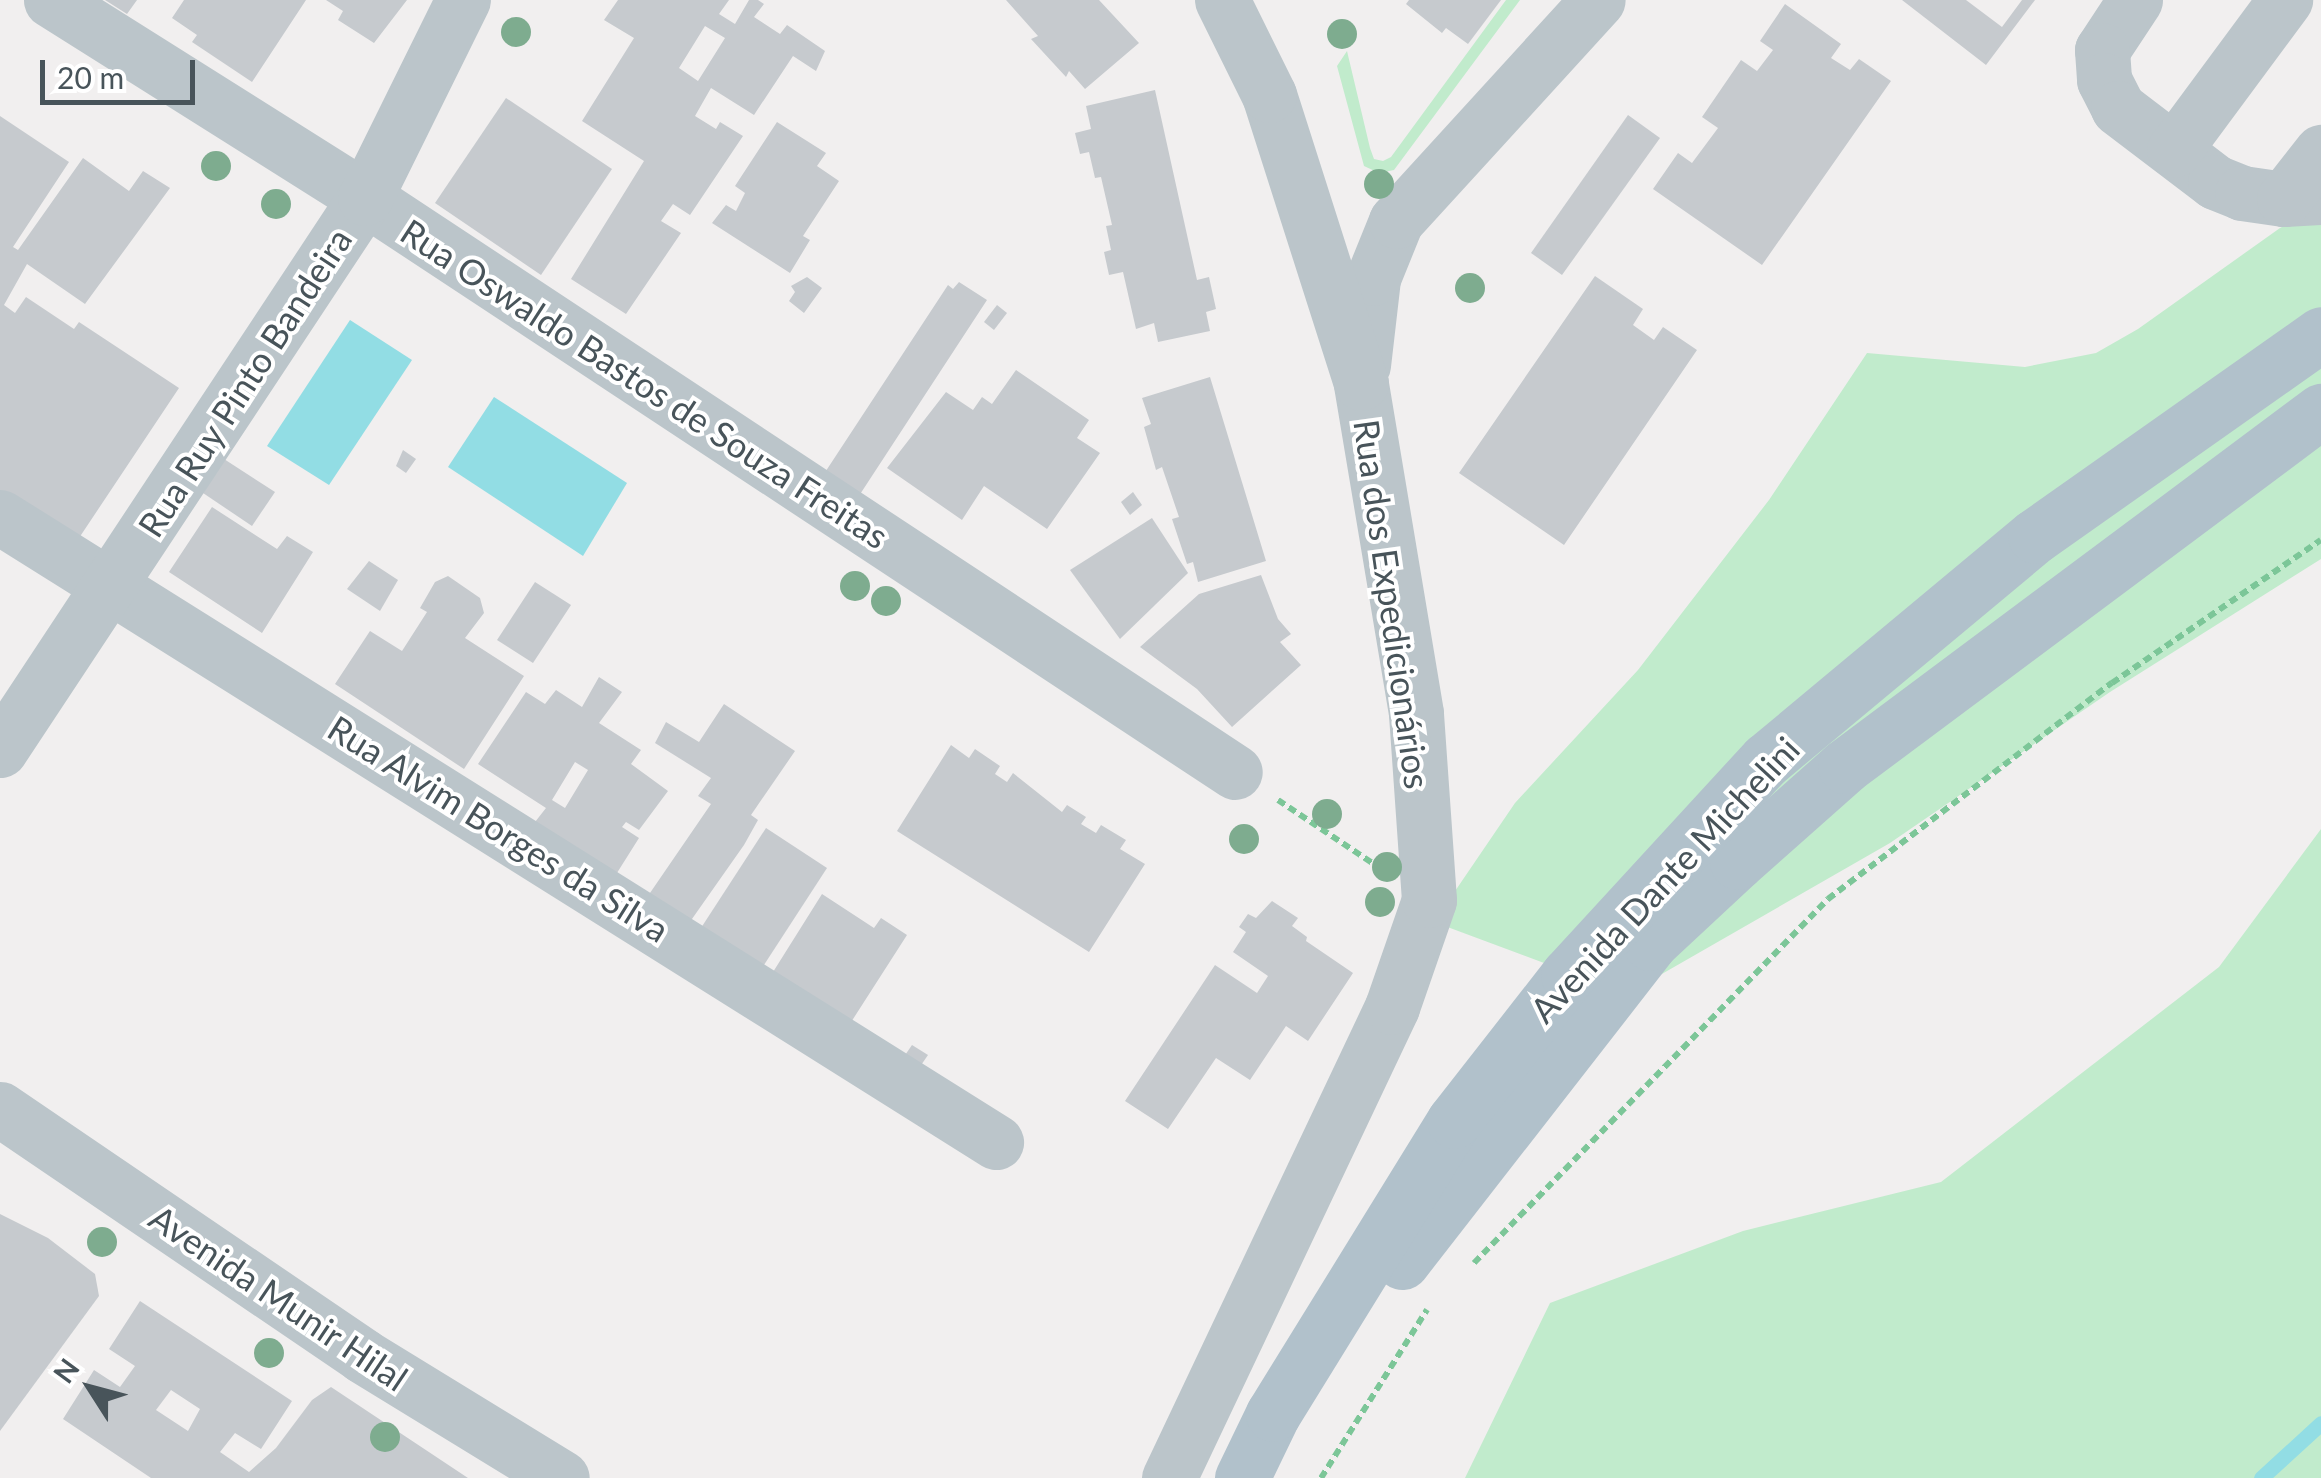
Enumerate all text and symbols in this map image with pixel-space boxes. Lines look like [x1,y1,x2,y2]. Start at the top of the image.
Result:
scale bar [45,40,200,102]
text: 20 m [57,59,124,95]
street label: Rua Oswaldo Bastos de Souza Freitas [394,210,896,556]
street label: Rua Ruy Pinto Bandeira [128,219,360,545]
street label: Rua dos Expedicionários [1346,417,1440,791]
street label: Rua Alvim Borges da Silva [320,706,678,950]
street label: Avenida Dante Michelini [1521,728,1807,1030]
street label: Avenida Munir Hilal [142,1195,416,1399]
north arrow [40,1338,140,1438]
text: N [46,1352,86,1389]

